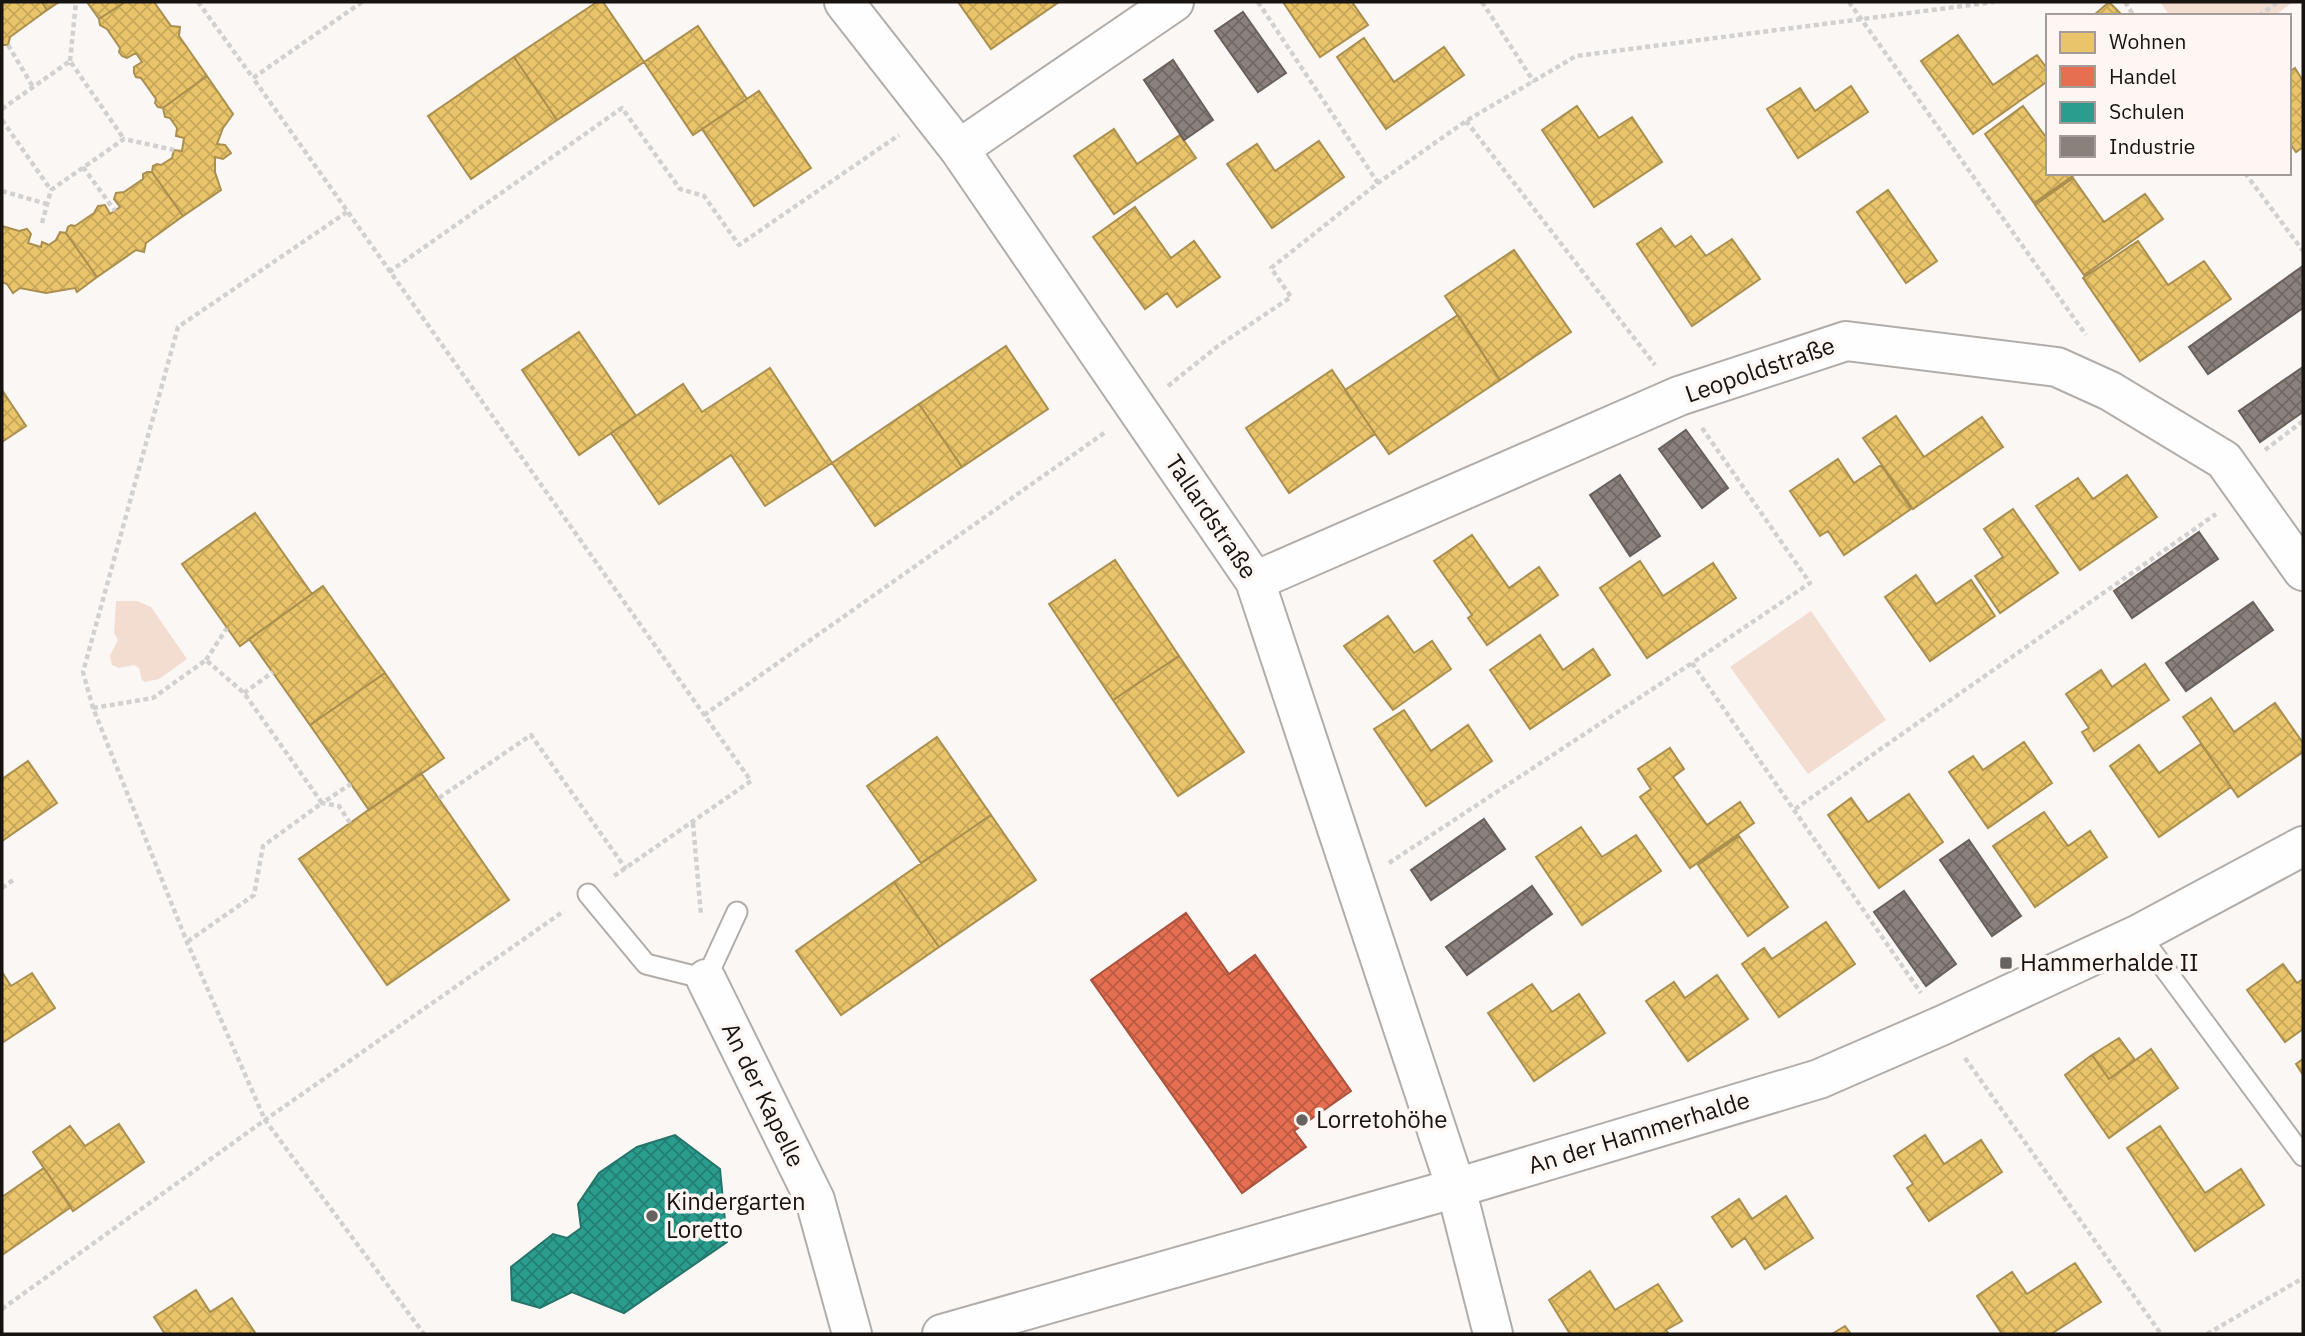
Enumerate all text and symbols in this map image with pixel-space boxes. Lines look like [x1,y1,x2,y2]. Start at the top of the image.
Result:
legend [2046,14,2291,175]
text: Wohnen [2109,27,2186,55]
text: Handel [2109,62,2177,90]
text: Schulen [2109,97,2185,125]
text: Industrie [2109,132,2195,160]
street label: Leopoldstraße [1681,328,1839,410]
street label: Tallardstraße [1159,448,1265,585]
place label: Hammerhalde II [2020,946,2199,978]
marker: Hammerhalde II [1998,955,2014,971]
street label: An der Kapelle [715,1017,813,1172]
street label: An der Hammerhalde [1524,1083,1753,1181]
place label: Lorretohöhe [1316,1103,1448,1135]
marker: Lorretohöhe [1294,1112,1310,1128]
place label: Kindergarten Loretto [666,1185,806,1245]
marker: Kindergarten Loretto [644,1208,660,1224]

